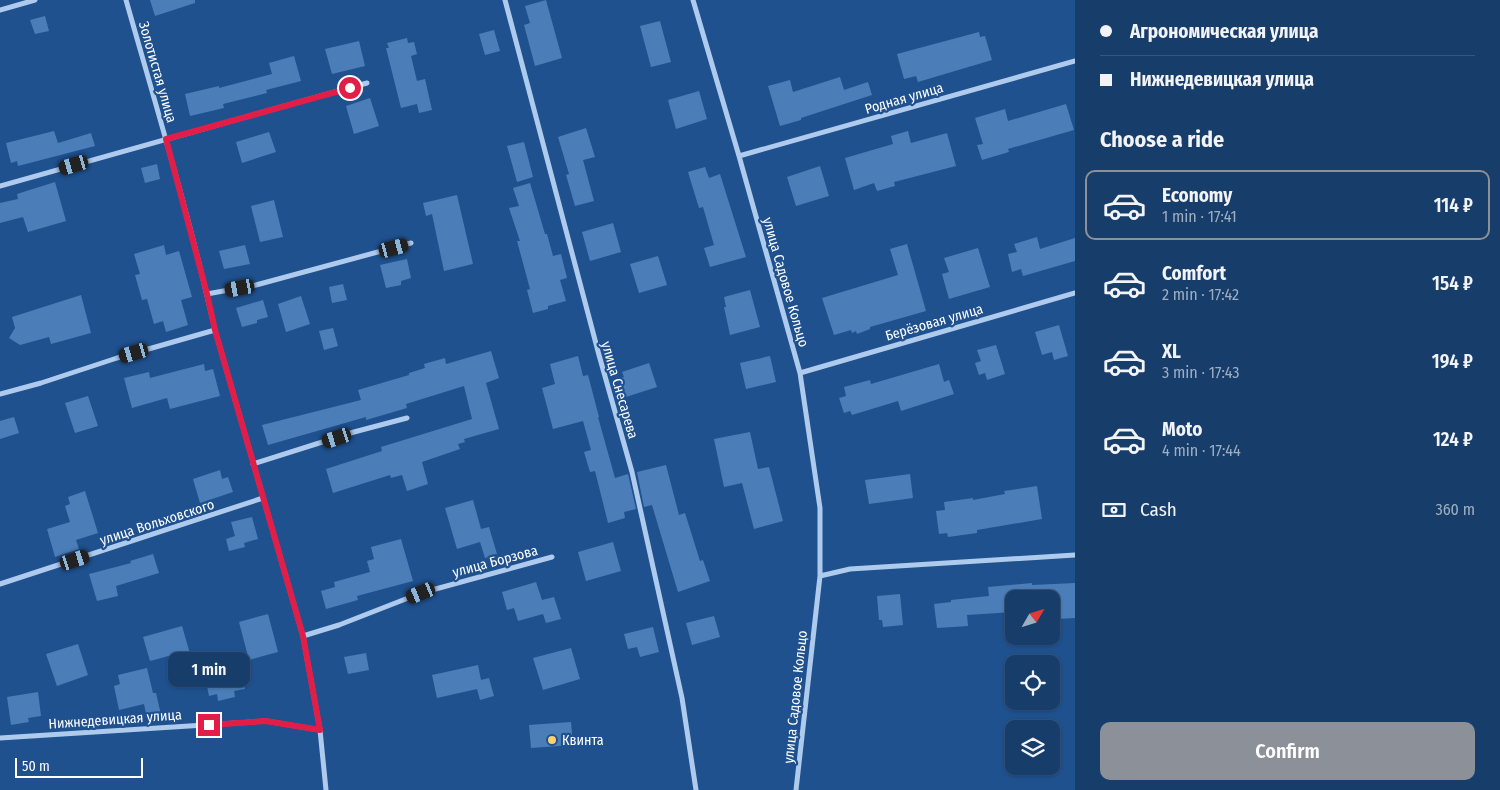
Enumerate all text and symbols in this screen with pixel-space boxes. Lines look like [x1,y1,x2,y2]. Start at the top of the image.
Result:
street label: Золотистая улица [135,19,180,125]
text: Агрономическая улица [1130,20,1318,43]
text: Нижнедевицкая улица [1130,68,1314,91]
route start [339,77,361,99]
street label: Родная улица [863,79,945,118]
text: Choose a ride [1100,126,1224,153]
car [57,154,90,176]
icon: car [1102,183,1147,228]
text: Economy [1162,184,1232,207]
text: 114 ₽ [1434,194,1473,217]
text: 1 min · 17:41 [1162,207,1237,226]
street label: улица Садовое Кольцо [759,215,812,349]
car [377,237,410,259]
icon: car [1102,261,1147,306]
text: Comfort [1162,262,1226,285]
text: 154 ₽ [1432,272,1473,295]
car [223,278,256,298]
text: 2 min · 17:42 [1162,285,1239,304]
street label: Берёзовая улица [883,300,985,345]
street label: улица Снесарева [598,339,642,441]
icon: car [1102,339,1147,384]
text: XL [1162,340,1181,363]
car [117,342,150,364]
text: 194 ₽ [1432,350,1473,373]
text: 3 min · 17:43 [1162,363,1239,382]
icon: car [1102,417,1147,462]
text: Moto [1162,418,1202,441]
car [320,426,353,450]
text: 124 ₽ [1433,428,1473,451]
text: 4 min · 17:44 [1162,441,1241,460]
street label: улица Вольховского [98,496,217,549]
icon: cash [1100,496,1128,524]
text: Cash [1140,498,1177,521]
text: 360 m [1435,500,1475,519]
street label: улица Борзова [451,542,540,581]
car [58,548,91,572]
car [404,580,437,606]
north arrow [1005,590,1060,645]
map controls [1005,590,1060,775]
street label: улица Садовое Кольцо [780,630,811,765]
callout: 1 min [168,652,250,688]
button: locate [1005,655,1060,710]
text: 1 min [192,660,226,679]
street label: Нижнедевицкая улица [48,706,182,733]
route end [198,714,220,736]
button: layers [1005,720,1060,775]
button: Confirm [1100,722,1475,780]
place label: Квинта [562,732,604,749]
marker: Квинта [546,734,558,746]
scale bar [15,755,142,778]
text: 50 m [22,758,50,775]

